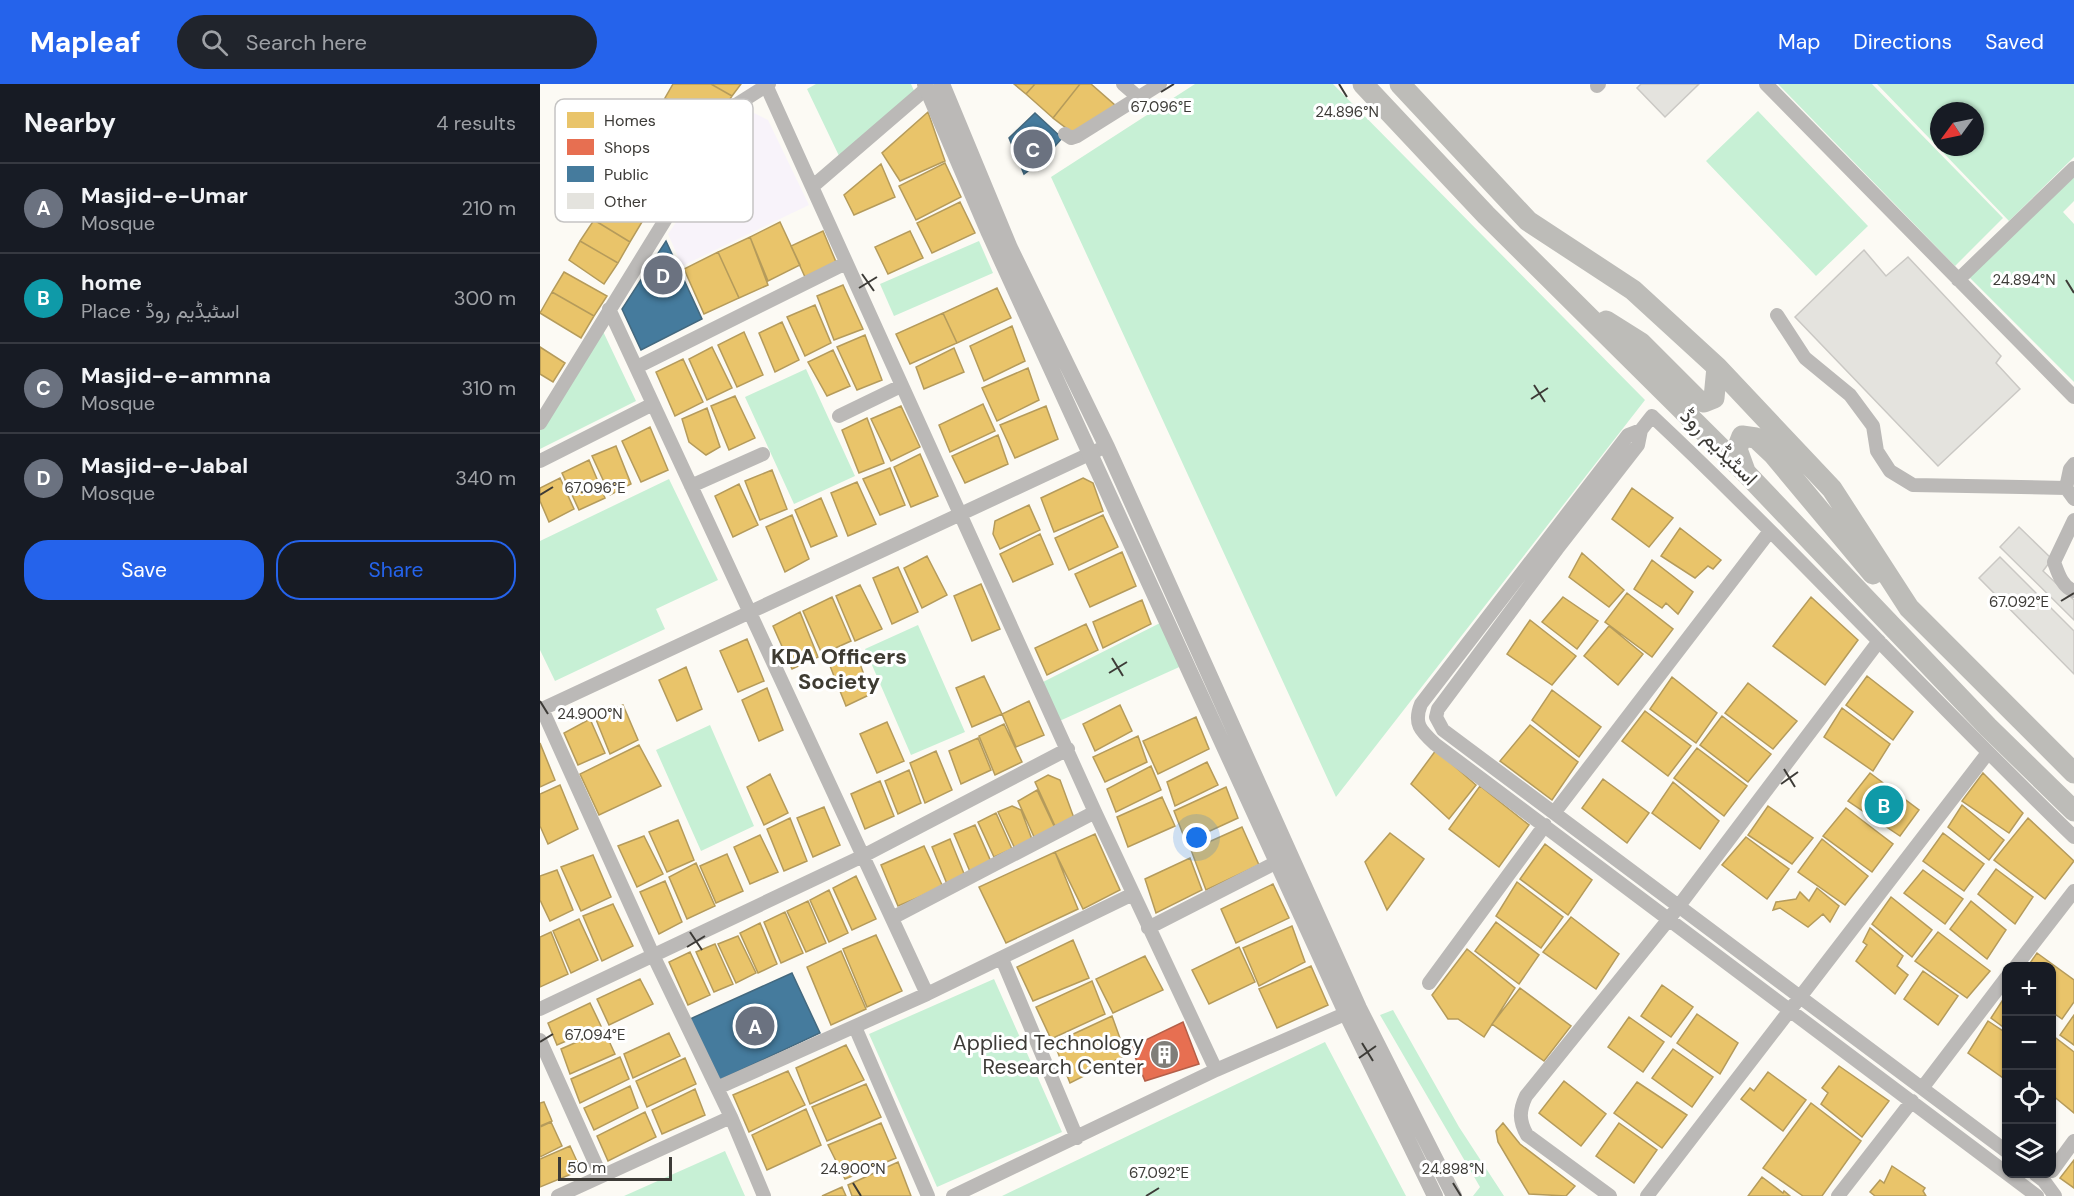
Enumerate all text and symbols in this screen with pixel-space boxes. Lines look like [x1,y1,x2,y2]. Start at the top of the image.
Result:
search box [177,15,597,69]
text: Mapleaf [30,24,141,61]
icon: search [198,26,231,59]
text: Search here [246,28,367,57]
text: Map [1778,28,1820,56]
text: Directions [1853,28,1952,56]
text: Saved [1985,28,2044,56]
text: 67.096°E [1130,97,1192,117]
legend [555,99,753,222]
text: 24.896°N [1315,102,1379,122]
north arrow [1930,102,1984,156]
text: Nearby [24,106,116,140]
text: 4 results [436,110,516,136]
text: Homes [604,110,656,131]
pin: C [1014,126,1052,172]
text: Shops [604,137,650,158]
text: Public [604,164,649,185]
text: Masjid-e-Umar [81,181,248,210]
text: Other [604,191,647,212]
text: A [36,195,51,221]
text: 210 m [461,195,516,221]
text: Mosque [81,210,155,236]
pin: D [644,252,682,297]
text: home [81,268,142,297]
text: 24.894°N [1992,270,2056,290]
text: B [37,285,50,311]
text: 300 m [454,285,516,311]
text: Place · اسٹیڈیم روڈ [81,298,240,324]
text: Masjid-e-ammna [81,361,271,390]
text: C [36,375,51,401]
text: 310 m [461,375,516,401]
text: Mosque [81,390,155,416]
street label: اسٹیڈیم روڈ [1674,402,1764,492]
text: Masjid-e-Jabal [81,451,248,480]
text: D [36,465,51,491]
text: 340 m [455,465,516,491]
text: 67.096°E [564,478,626,498]
text: Mosque [81,480,155,506]
button: Save [24,540,264,600]
button: Share [276,540,516,600]
text: 67.092°E [1989,592,2049,612]
district label: KDA Officers Society [771,642,907,696]
text: 24.900°N [557,704,623,724]
pin: B [1864,782,1904,828]
your location [1182,823,1211,852]
map controls [2002,962,2056,1178]
button: + [2002,962,2056,1016]
pin: A [736,1004,774,1048]
button: − [2002,1016,2056,1070]
text: 67.094°E [565,1025,625,1045]
place label: Applied Technology Research Center [953,1029,1144,1081]
building icon: Applied Technology Research Center [1149,1039,1181,1071]
button: locate [2002,1070,2056,1124]
button: layers [2002,1124,2056,1178]
scale bar [558,1154,672,1182]
text: 50 m [567,1157,606,1178]
text: 24.900°N [820,1159,886,1179]
text: 24.898°N [1422,1159,1484,1179]
text: 67.092°E [1129,1163,1189,1183]

